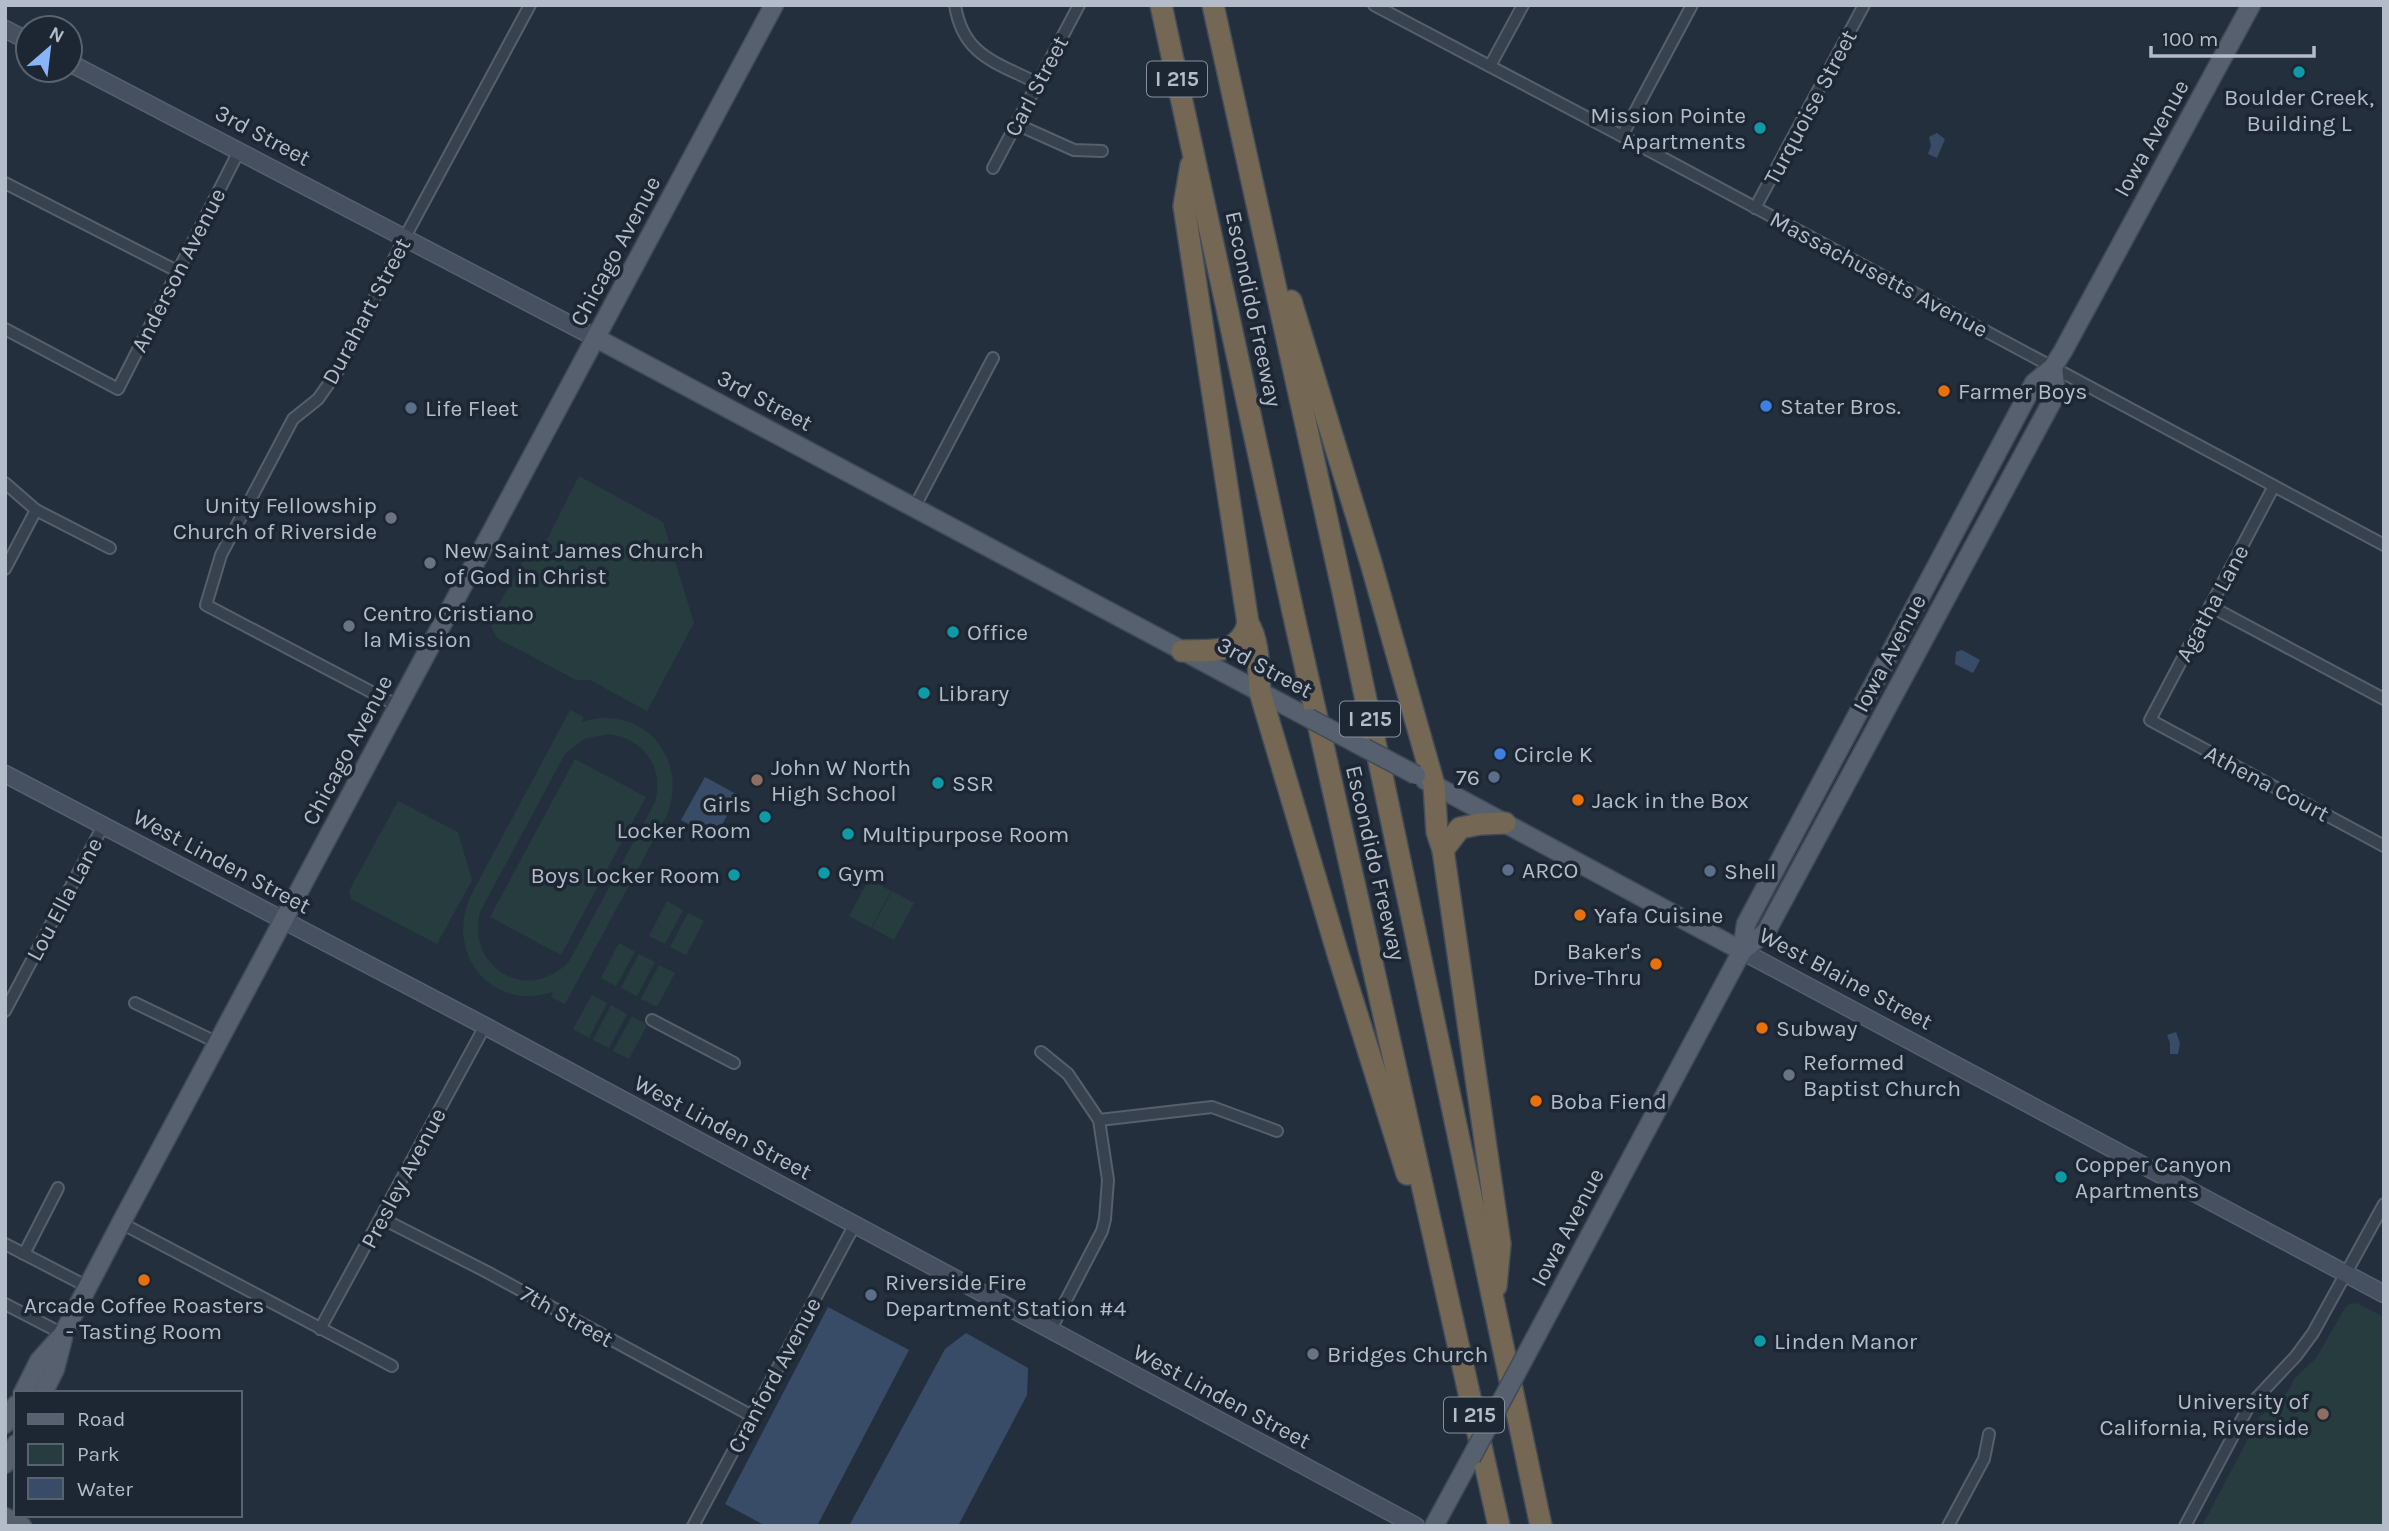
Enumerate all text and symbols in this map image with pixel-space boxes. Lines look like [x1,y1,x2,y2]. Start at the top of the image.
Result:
north arrow [14,14,84,84]
scale bar [2151,14,2314,58]
text: N [45,22,68,48]
street label: Turquoise Street [1758,25,1863,189]
text: 100 m [2162,27,2219,51]
street label: Carl Street [999,31,1074,141]
road number: I 215 [1147,62,1207,96]
marker: Boulder Creek, Building L [2291,64,2307,80]
street label: Iowa Avenue [2108,75,2195,201]
place label: Boulder Creek, Building L [2224,84,2374,137]
street label: 3rd Street [210,99,315,172]
place label: Mission Pointe Apartments [1590,102,1746,155]
marker: Mission Pointe Apartments [1752,120,1768,136]
street label: Chicago Avenue [565,172,666,331]
street label: Anderson Avenue [125,184,231,357]
street label: Massachusetts Avenue [1765,205,1992,343]
street label: Escondido Freeway [1220,209,1288,410]
street label: Durahart Street [316,233,417,389]
street label: 3rd Street [712,364,817,437]
place label: Farmer Boys [1958,378,2087,405]
marker: Farmer Boys [1936,383,1952,399]
place label: Stater Bros. [1780,393,1901,420]
place label: Life Fleet [425,395,519,422]
marker: Stater Bros. [1758,398,1774,414]
marker: Life Fleet [403,400,419,416]
place label: Unity Fellowship Church of Riverside [173,492,377,545]
marker: Unity Fellowship Church of Riverside [383,510,399,526]
place label: New Saint James Church of God in Christ [444,537,704,590]
street label: Agatha Lane [2170,540,2255,666]
marker: New Saint James Church of God in Christ [422,555,438,571]
street label: Iowa Avenue [1847,590,1932,717]
place label: Centro Cristiano la Mission [363,600,534,653]
marker: Centro Cristiano la Mission [341,618,357,634]
place label: Office [967,619,1028,646]
marker: Office [945,624,961,640]
street label: 3rd Street [1212,631,1317,704]
street label: Chicago Avenue [297,671,398,830]
place label: Library [938,680,1010,707]
marker: Library [916,685,932,701]
road number: I 215 [1340,702,1400,736]
street label: Athena Court [2200,739,2334,828]
place label: Circle K [1514,741,1593,768]
marker: Circle K [1492,746,1508,762]
place label: John W North High School [771,754,911,807]
street label: Escondido Freeway [1340,763,1411,964]
place label: 76 [1456,764,1480,791]
marker: 76 [1486,769,1502,785]
place label: SSR [952,770,994,797]
marker: John W North High School [749,772,765,788]
marker: SSR [930,775,946,791]
place label: Jack in the Box [1592,787,1749,814]
place label: Girls Locker Room [617,791,751,844]
marker: Jack in the Box [1570,792,1586,808]
street label: West Linden Street [128,803,315,920]
marker: Girls Locker Room [757,809,773,825]
place label: Multipurpose Room [862,821,1069,848]
marker: Multipurpose Room [840,826,856,842]
street label: Lou Ella Lane [21,833,108,966]
place label: ARCO [1522,857,1578,884]
place label: Shell [1724,858,1776,885]
place label: Gym [838,860,885,887]
place label: Boys Locker Room [530,862,720,889]
marker: ARCO [1500,862,1516,878]
marker: Shell [1702,863,1718,879]
marker: Gym [816,865,832,881]
marker: Boys Locker Room [726,867,742,883]
place label: Yafa Cuisine [1594,902,1723,929]
marker: Yafa Cuisine [1572,907,1588,923]
street label: West Blaine Street [1754,921,1937,1036]
place label: Baker's Drive-Thru [1533,938,1642,991]
marker: Baker's Drive-Thru [1648,956,1664,972]
place label: Subway [1776,1015,1858,1042]
marker: Subway [1754,1020,1770,1036]
place label: Reformed Baptist Church [1803,1049,1961,1102]
marker: Reformed Baptist Church [1781,1067,1797,1083]
street label: West Linden Street [629,1069,816,1186]
place label: Boba Fiend [1550,1088,1667,1115]
marker: Boba Fiend [1528,1093,1544,1109]
street label: Presley Avenue [355,1103,452,1253]
place label: Copper Canyon Apartments [2075,1151,2232,1204]
street label: Iowa Avenue [1525,1164,1610,1291]
marker: Copper Canyon Apartments [2053,1169,2069,1185]
place label: Riverside Fire Department Station #4 [885,1269,1126,1322]
marker: Arcade Coffee Roasters - Tasting Room [136,1272,152,1288]
street label: 7th Street [516,1280,618,1353]
marker: Riverside Fire Department Station #4 [863,1287,879,1303]
place label: Arcade Coffee Roasters - Tasting Room [24,1292,264,1345]
street label: Cranford Avenue [722,1293,827,1458]
place label: Linden Manor [1774,1328,1918,1355]
marker: Linden Manor [1752,1333,1768,1349]
street label: West Linden Street [1128,1338,1315,1455]
place label: Bridges Church [1327,1341,1488,1368]
marker: Bridges Church [1305,1346,1321,1362]
place label: University of California, Riverside [2100,1388,2309,1441]
legend [14,1391,242,1517]
road number: I 215 [1444,1398,1504,1432]
marker: University of California, Riverside [2315,1406,2331,1422]
text: Road [77,1407,125,1431]
text: Park [77,1442,120,1466]
text: Water [77,1477,133,1501]

